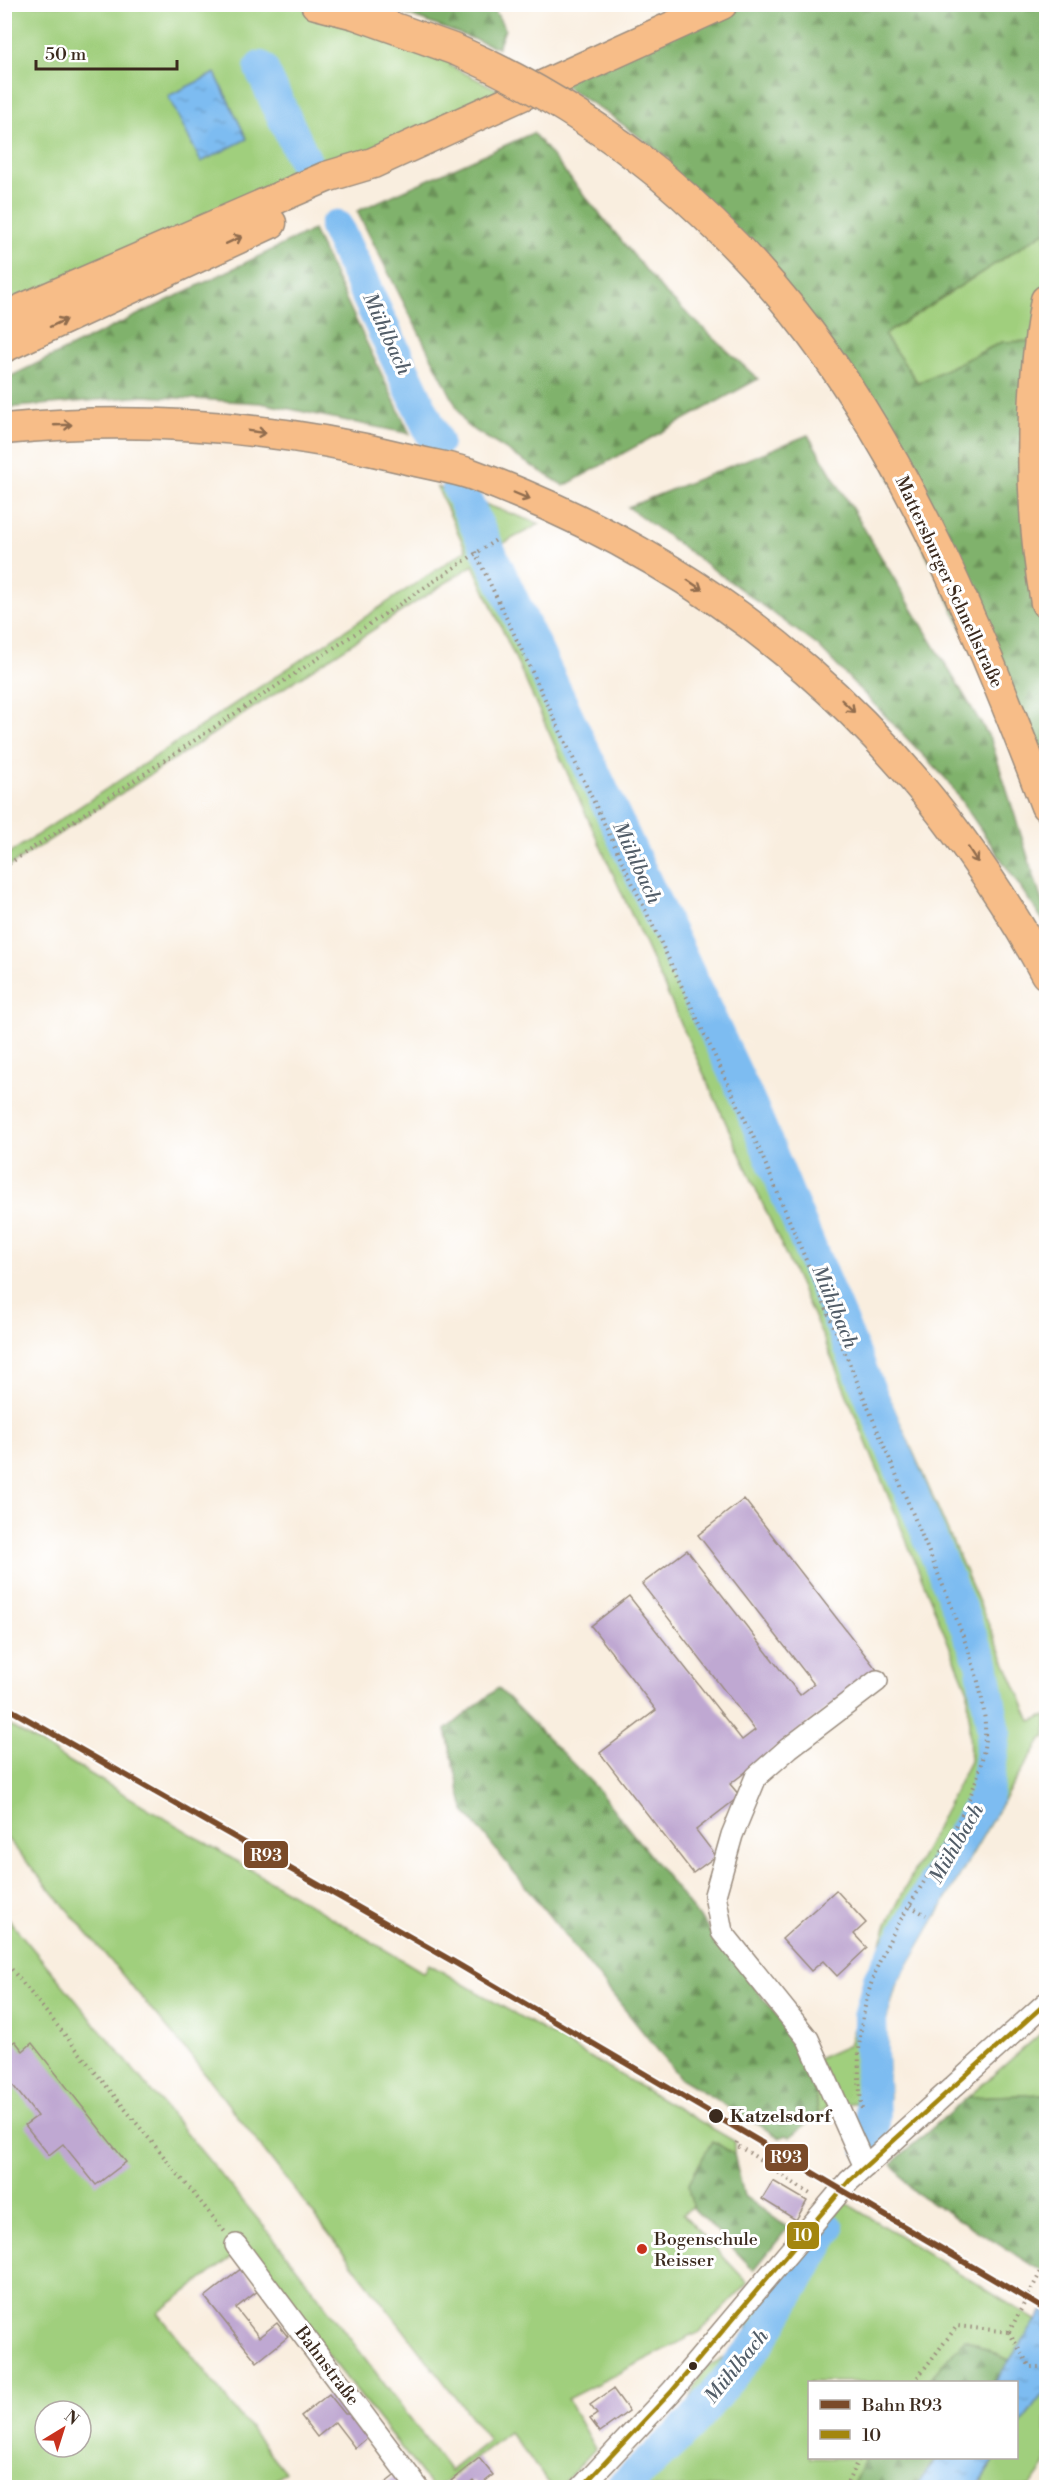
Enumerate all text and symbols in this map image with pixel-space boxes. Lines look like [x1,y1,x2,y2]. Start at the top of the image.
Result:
scale bar [36,33,177,71]
text: 50 m [45,43,87,66]
one-way arrow [225,234,243,246]
water label: Mühlbach [356,289,416,380]
one-way arrow [48,316,66,328]
one-way arrow [52,419,72,430]
one-way arrow [247,426,267,437]
street label: Mattersburger Schnellstraße [890,472,1008,692]
one-way arrow [513,491,531,502]
one-way arrow [686,579,703,591]
one-way arrow [840,699,855,713]
water label: Mühlbach [606,818,666,909]
one-way arrow [967,846,979,863]
water label: Mühlbach [805,1262,863,1353]
water label: Mühlbach [924,1799,990,1888]
line badge: R93 [243,1840,289,1869]
text: R93 [250,1846,282,1866]
place label: Katzelsdorf [730,2105,833,2128]
marker: Katzelsdorf [707,2107,725,2125]
line badge: R93 [764,2143,809,2172]
text: R93 [770,2148,802,2168]
line badge: 10 [786,2221,820,2250]
text: 10 [794,2226,812,2246]
place label: Bogenschule Reisser [653,2228,758,2272]
marker: Bogenschule Reisser [635,2242,649,2256]
street label: Bahnstraße [289,2321,364,2410]
water label: Mühlbach [700,2324,775,2409]
unlabelled marker [687,2360,699,2372]
legend [808,2381,1018,2459]
text: Bahn R93 [861,2394,942,2417]
north arrow [33,2399,93,2459]
text: N [60,2406,83,2430]
text: 10 [862,2424,881,2447]

